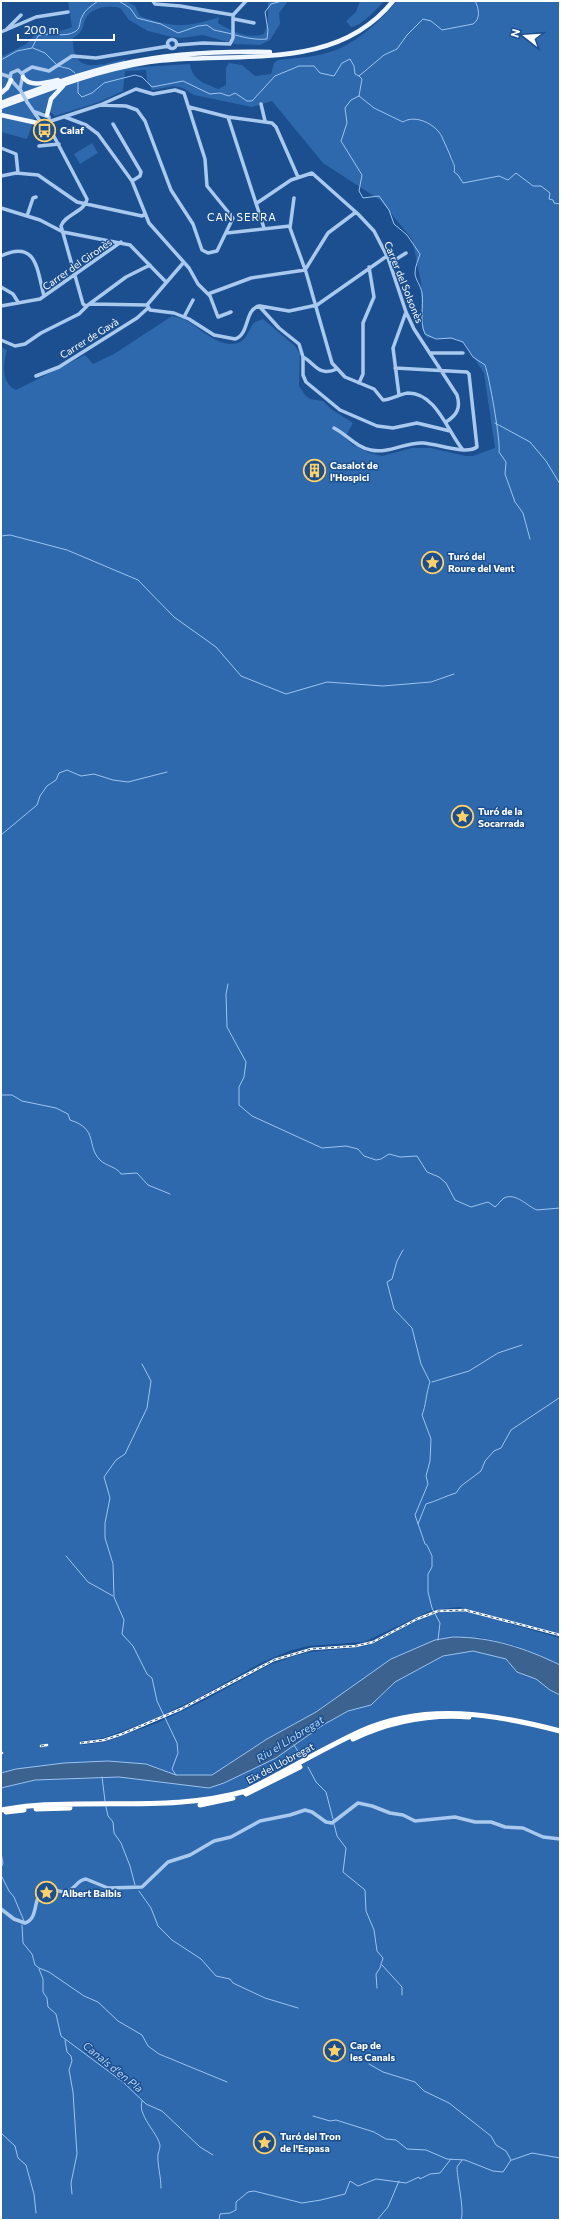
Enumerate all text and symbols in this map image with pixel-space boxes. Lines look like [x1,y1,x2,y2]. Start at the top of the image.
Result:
scale bar [18,16,114,42]
north arrow [505,16,545,56]
text: 200 m [24,22,59,36]
text: N [508,27,522,39]
bus stop icon: Calaf [32,117,58,143]
place label: Calaf [60,124,85,136]
district label: CAN SERRA [207,210,277,223]
street label: Carrer del Gironès [40,235,114,292]
street label: Carrer del Solsonès [382,239,426,325]
street label: Carrer de Gavà [58,315,120,361]
building icon: Casalot de l'Hospici [302,458,328,484]
place label: Casalot de l'Hospici [330,459,378,483]
place icon: Turó del Roure del Vent [419,549,445,575]
place label: Turó del Roure del Vent [448,550,515,574]
place icon: Turó de la Socarrada [449,804,475,830]
place label: Turó de la Socarrada [478,805,525,829]
water label: Riu el Llobregat [253,1712,326,1765]
street label: Eix del Llobregat [244,1740,316,1786]
place icon: Albert Balbis [34,1880,60,1906]
place label: Albert Balbis [62,1887,122,1899]
water label: Canals d'en Pla [81,2038,146,2095]
place icon: Cap de les Canals [322,2038,348,2064]
place label: Cap de les Canals [350,2039,395,2063]
place icon: Turó del Tron de l'Espasa [252,2129,278,2155]
place label: Turó del Tron de l'Espasa [280,2130,341,2154]

